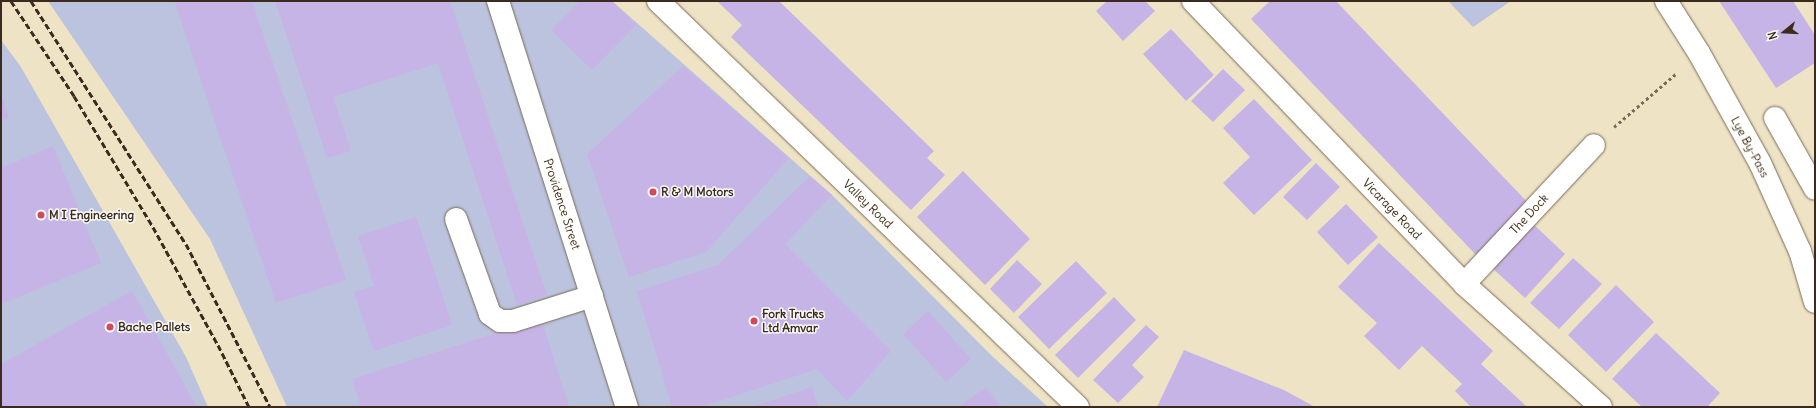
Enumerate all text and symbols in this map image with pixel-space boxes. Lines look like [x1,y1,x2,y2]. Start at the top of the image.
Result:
north arrow [1764,12,1804,52]
text: N [1765,30,1780,41]
street label: Lye By-Pass [1728,114,1772,180]
street label: Providence Street [540,157,584,251]
street label: Vicarage Road [1359,176,1425,242]
street label: Valley Road [840,177,896,231]
place label: R & M Motors [661,185,734,199]
marker: R & M Motors [648,187,658,197]
street label: The Dock [1507,191,1551,237]
place label: M I Engineering [49,208,134,222]
marker: M I Engineering [36,210,46,220]
place label: Fork Trucks Ltd Amvar [762,307,824,335]
marker: Fork Trucks Ltd Amvar [749,316,759,326]
place label: Bache Pallets [118,320,190,334]
marker: Bache Pallets [105,322,115,332]

